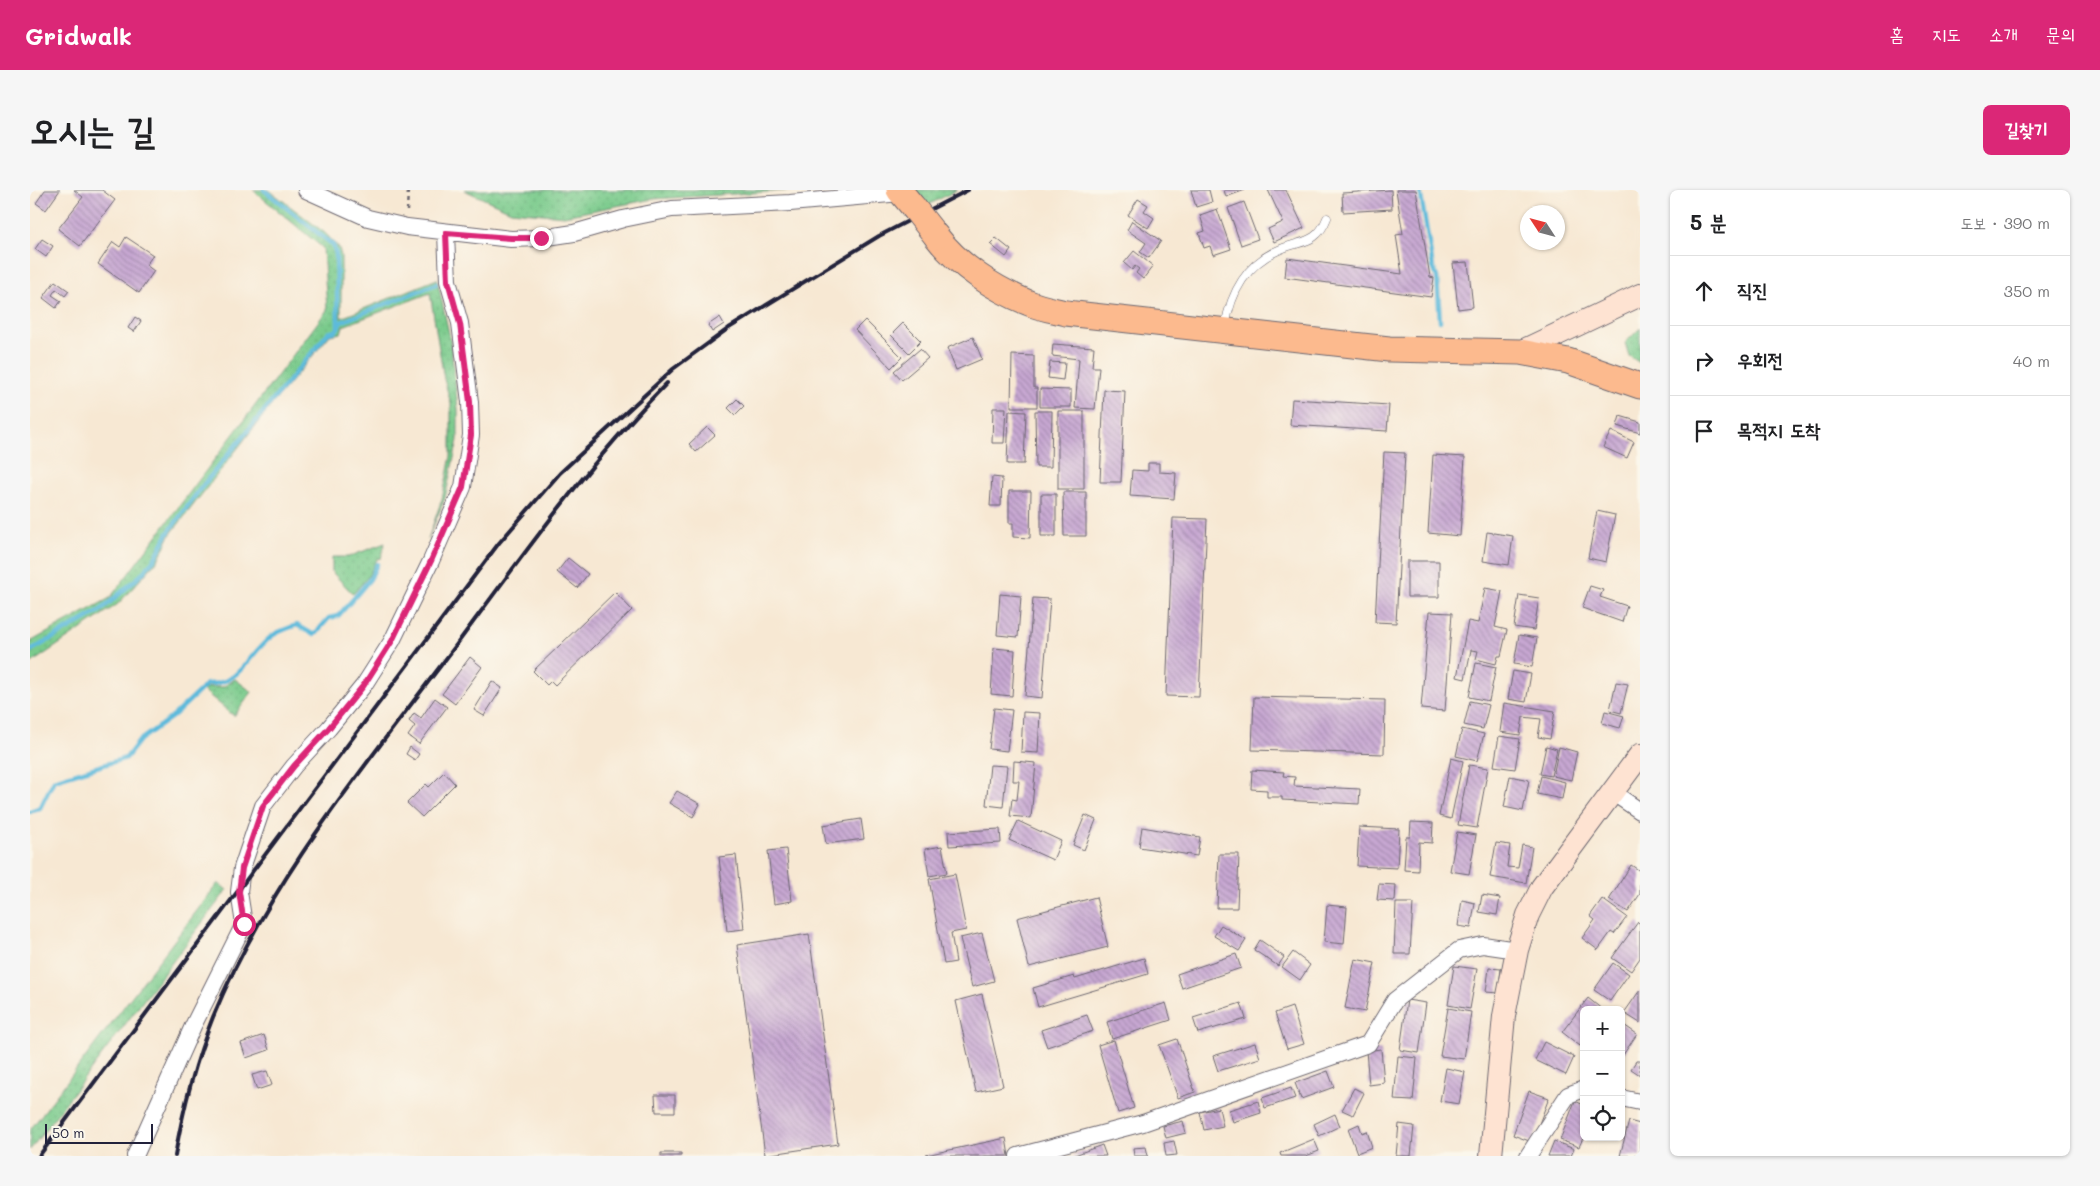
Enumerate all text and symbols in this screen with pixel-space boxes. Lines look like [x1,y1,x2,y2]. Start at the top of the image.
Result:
text: Gridwalk [25,20,132,51]
text: 홈 [1890,22,1904,46]
text: 지도 [1932,22,1961,46]
text: 소개 [1989,22,2018,46]
text: 문의 [2046,22,2075,46]
button: 길찾기 [1983,105,2070,155]
text: 오시는 길 [30,106,155,152]
north arrow [1520,205,1565,250]
text: 5 분 [1690,208,1727,235]
text: 도보 · 390 m [1960,212,2050,233]
route end [530,227,553,250]
icon: ahead [1690,277,1718,305]
text: 직진 [1737,277,1768,302]
text: 350 m [2004,280,2050,301]
icon: right [1690,347,1718,375]
text: 우회전 [1737,347,1783,372]
text: 40 m [2013,350,2050,371]
icon: arrive [1690,417,1718,445]
text: 목적지 도착 [1737,417,1820,442]
route start [233,913,256,936]
map controls [1580,1006,1625,1141]
button: + [1580,1006,1625,1051]
button: − [1580,1051,1625,1096]
button: locate [1580,1096,1625,1141]
scale bar [45,1121,152,1144]
text: 50 m [52,1123,84,1142]

